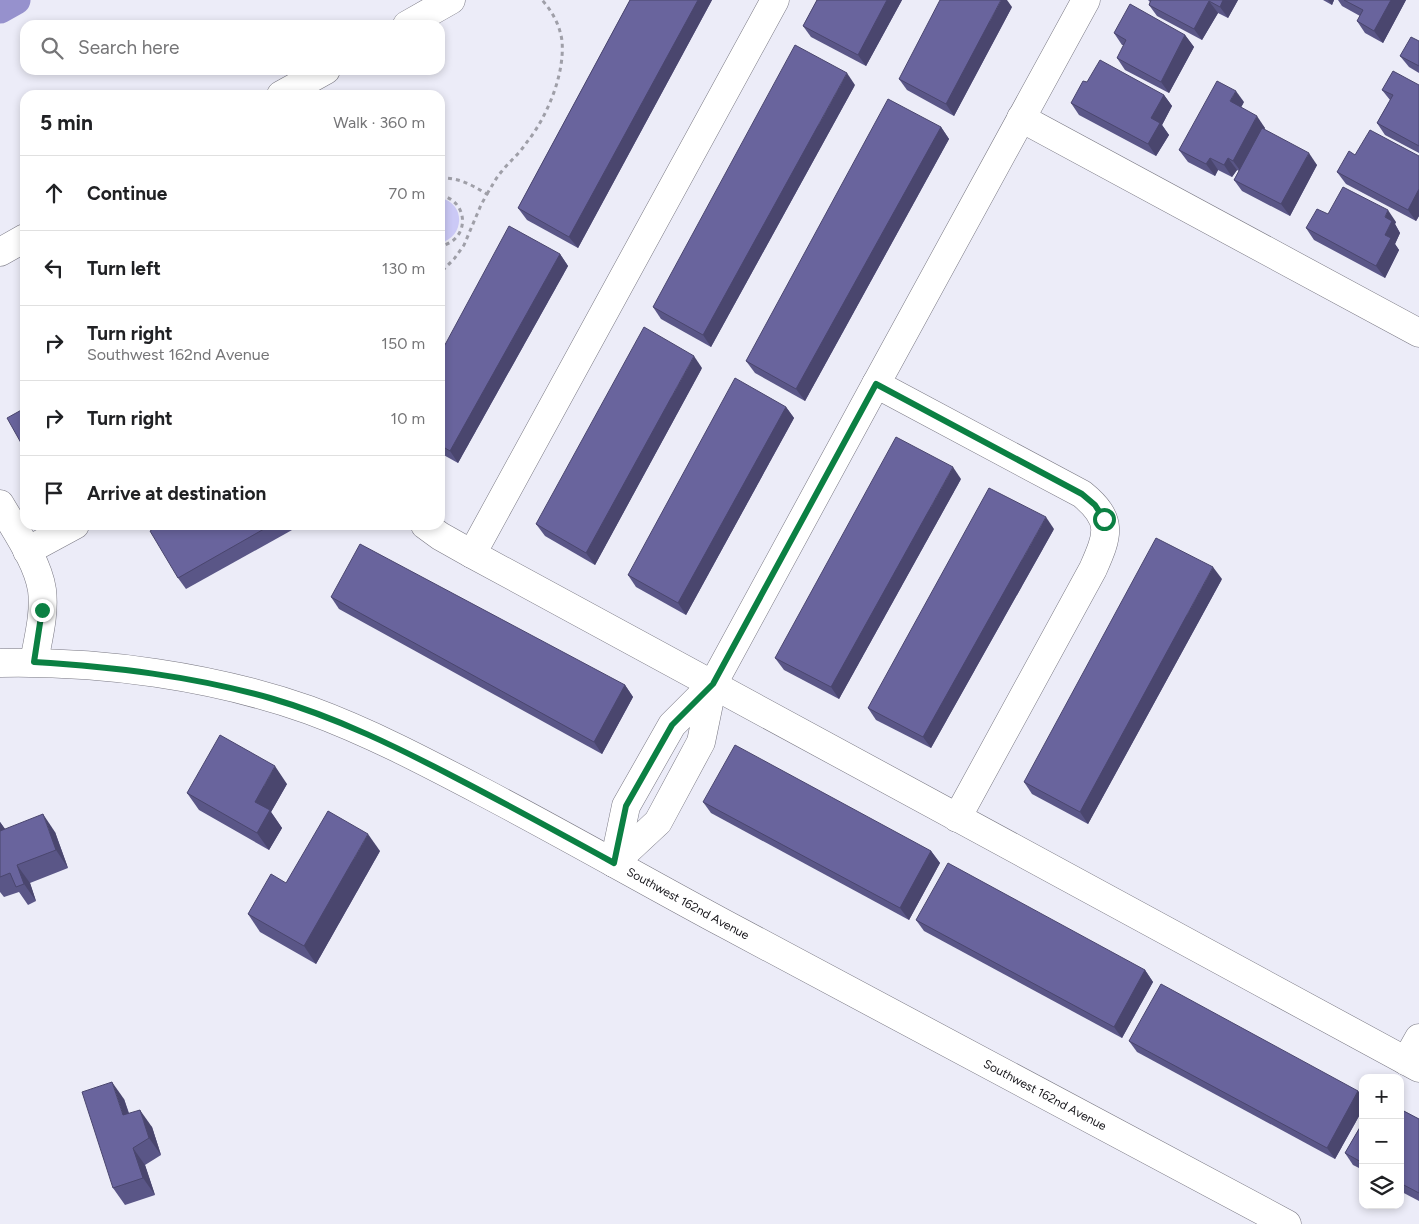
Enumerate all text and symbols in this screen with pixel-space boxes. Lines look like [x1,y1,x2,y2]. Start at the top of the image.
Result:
search box [20,20,445,75]
icon: search [38,34,66,62]
text: Search here [78,36,180,59]
text: 5 min [40,110,93,135]
text: Walk · 360 m [333,113,425,132]
icon: ahead [40,179,68,207]
text: Continue [87,182,167,205]
text: 70 m [389,184,425,203]
icon: left [40,254,68,282]
text: Turn left [87,257,161,280]
text: 130 m [382,259,425,278]
text: Turn right [87,322,173,345]
icon: right [40,329,68,357]
text: 150 m [381,334,425,353]
text: Southwest 162nd Avenue [87,345,269,364]
icon: right [40,404,68,432]
text: Turn right [87,407,173,430]
text: 10 m [391,409,425,428]
icon: arrive [40,479,68,507]
text: Arrive at destination [87,482,266,505]
route start [1093,508,1116,531]
route end [31,599,54,622]
street label: Southwest 162nd Avenue [624,865,752,943]
street label: Southwest 162nd Avenue [981,1057,1109,1133]
map controls [1359,1074,1404,1209]
button: + [1359,1074,1404,1119]
button: − [1359,1119,1404,1164]
button: layers [1359,1164,1404,1209]

